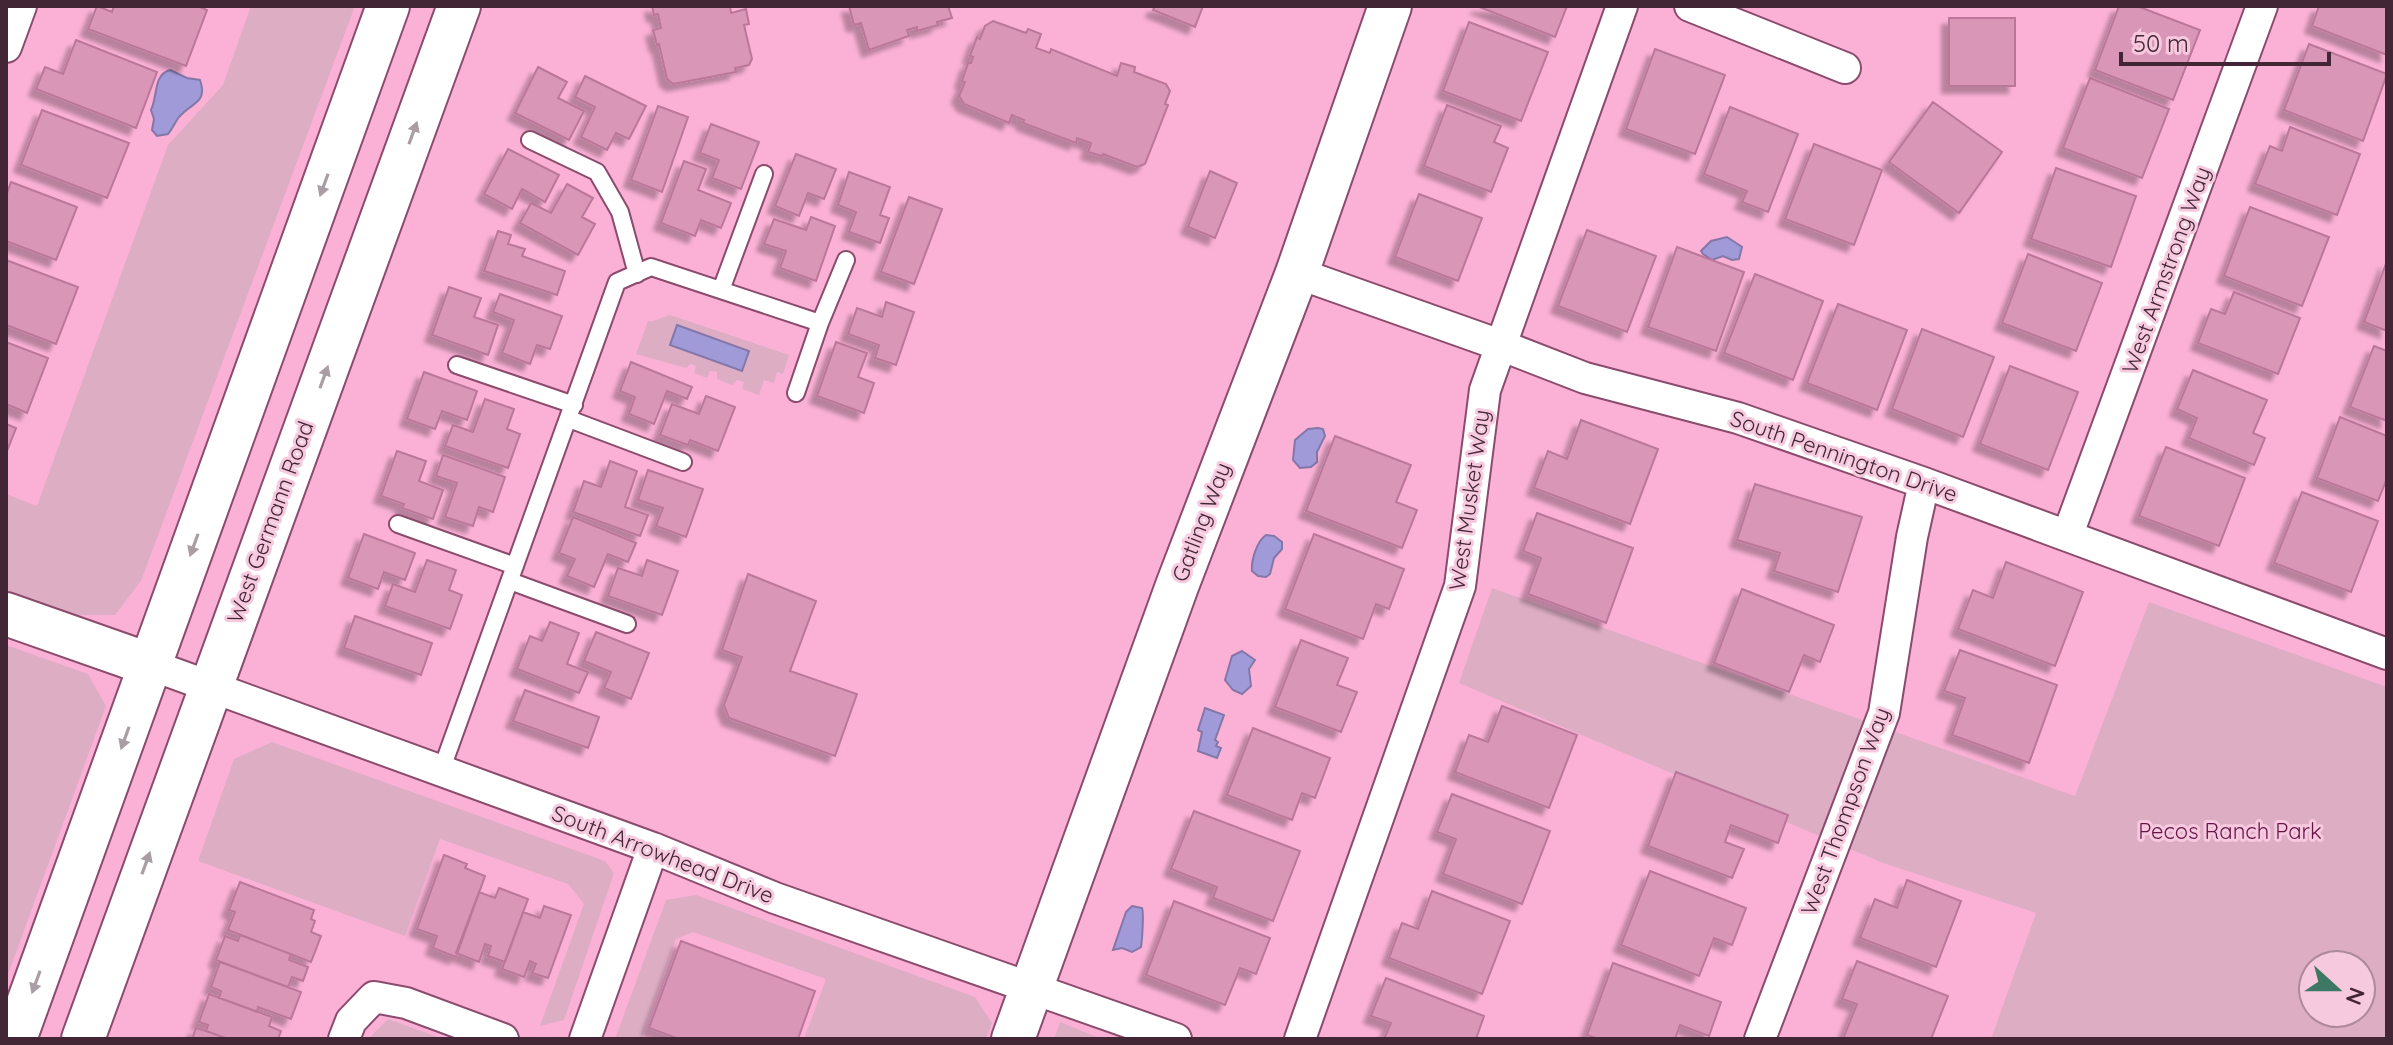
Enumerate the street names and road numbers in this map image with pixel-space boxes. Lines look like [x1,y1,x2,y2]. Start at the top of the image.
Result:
street label: West Armstrong Way [2116,163,2216,377]
street label: South Pennington Drive [1727,404,1961,508]
street label: West Musket Way [1442,408,1496,592]
street label: West Germann Road [220,417,320,627]
street label: Gatling Way [1165,458,1237,586]
street label: West Thompson Way [1794,703,1896,919]
street label: South Arrowhead Drive [548,799,778,909]

